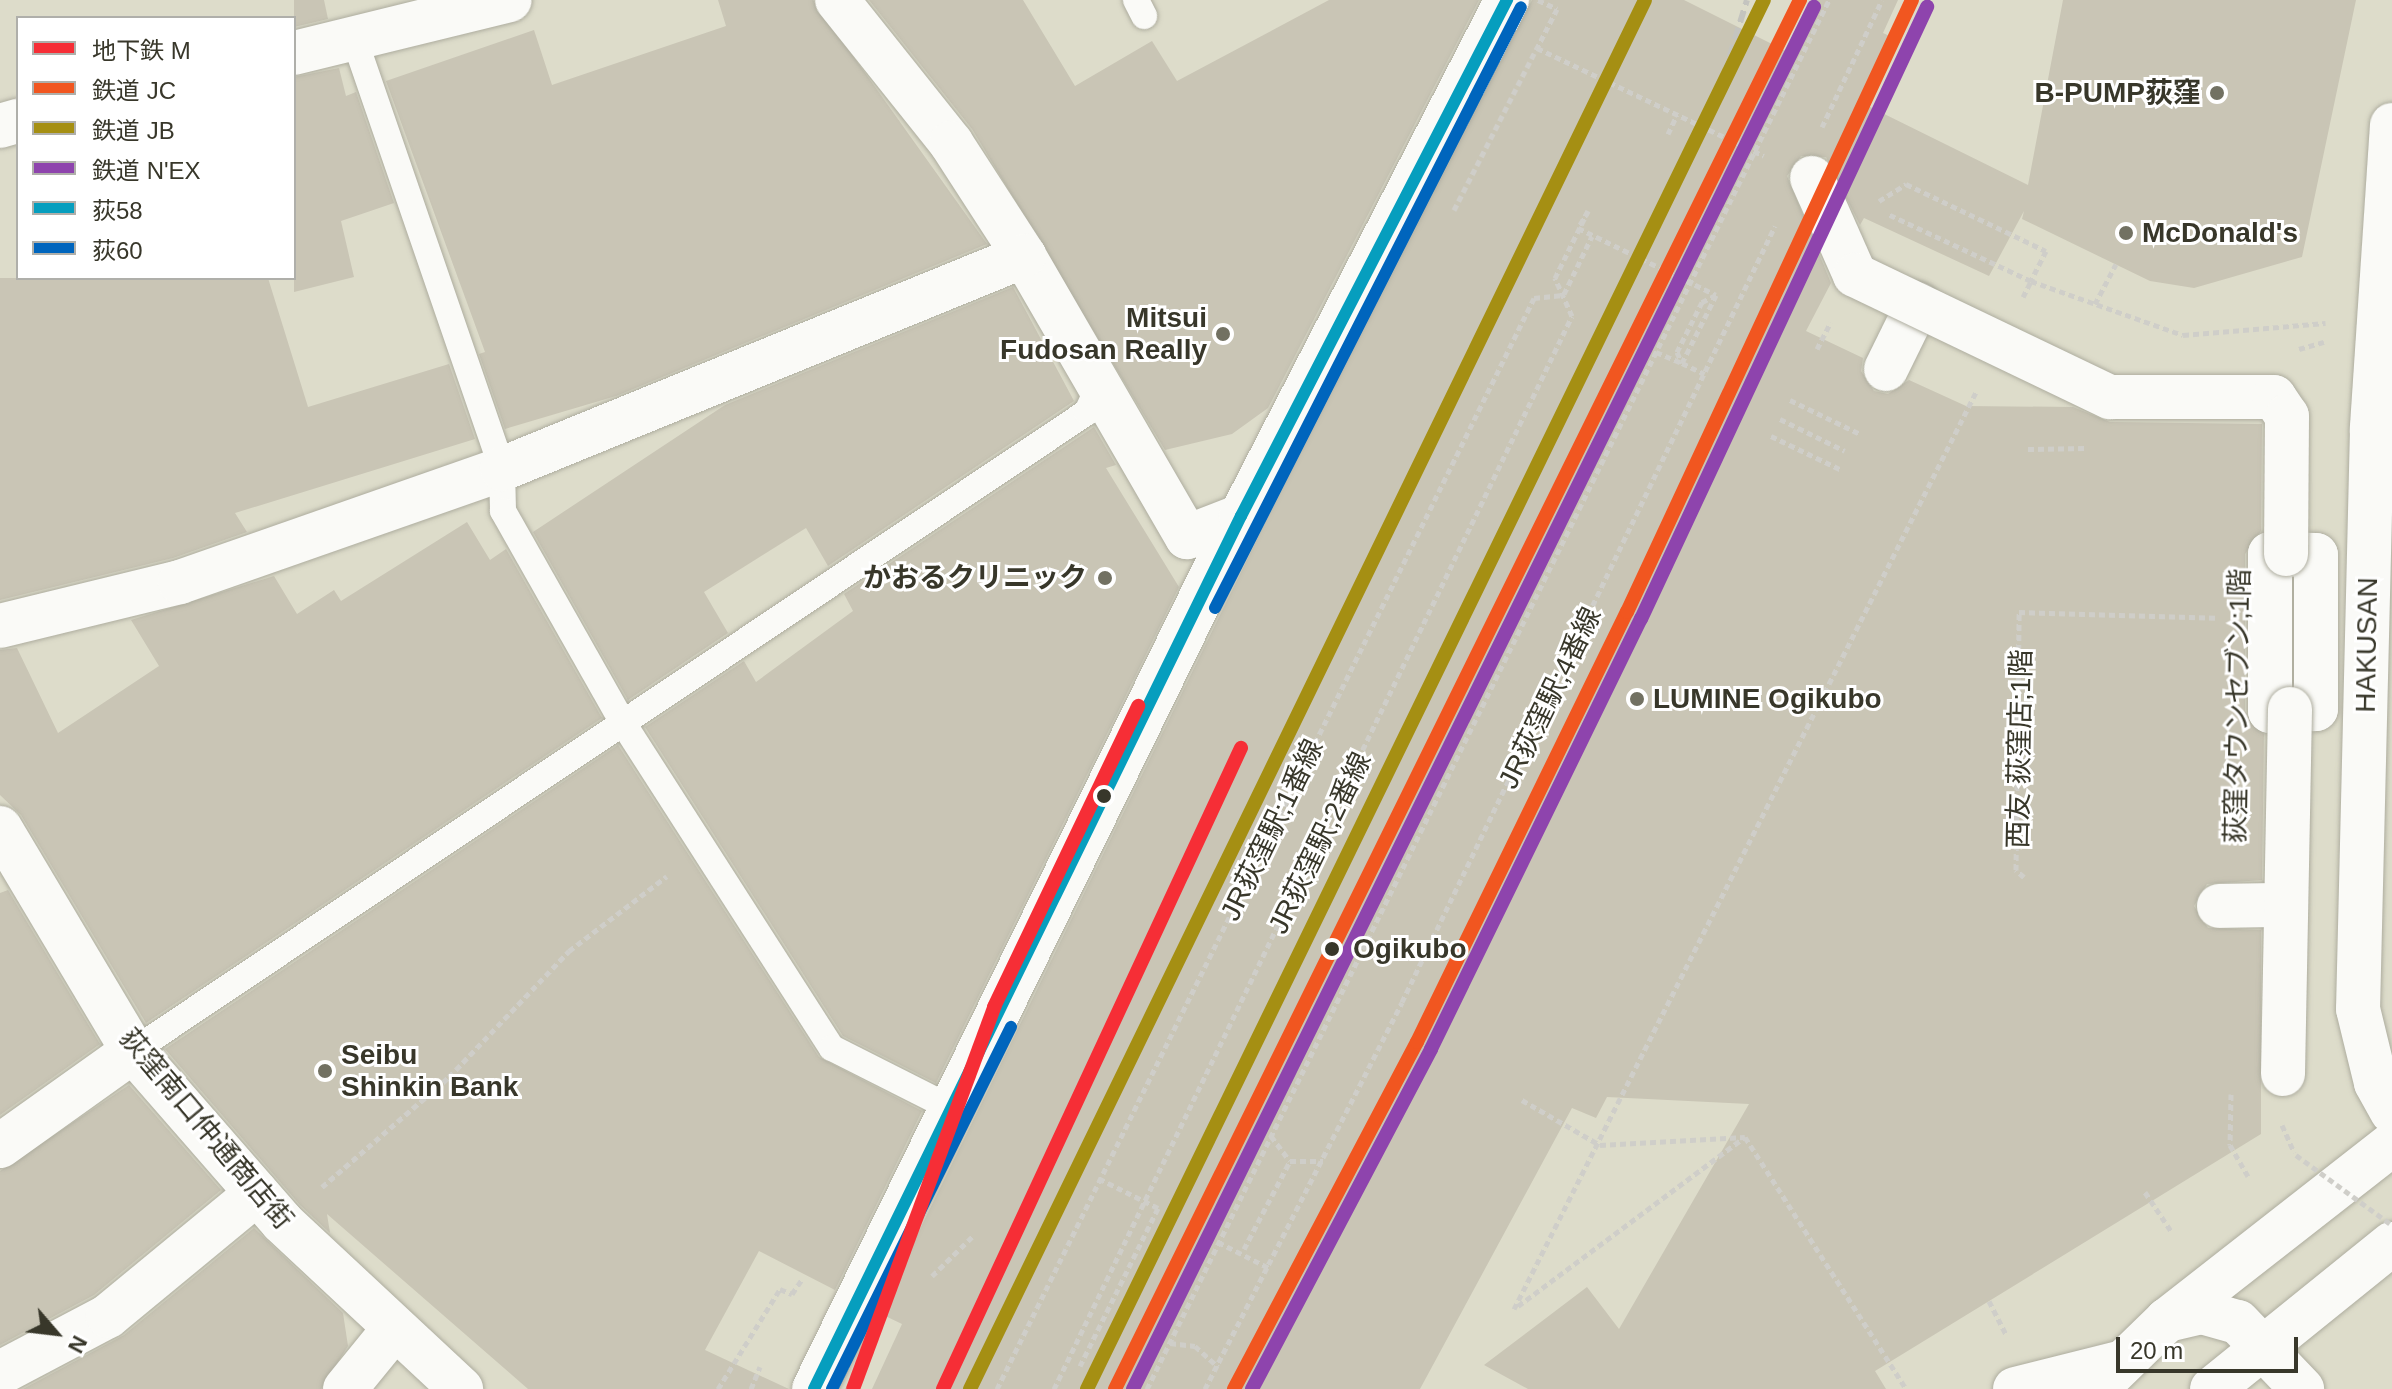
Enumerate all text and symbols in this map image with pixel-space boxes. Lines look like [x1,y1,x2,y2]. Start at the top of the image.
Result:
legend [16,16,296,280]
text: 地下鉄 M [92,37,191,64]
place label: B-PUMP荻窪 [2035,76,2201,110]
text: 鉄道 JC [92,77,176,104]
marker: B-PUMP荻窪 [2208,84,2226,102]
text: 鉄道 JB [92,117,175,144]
text: 鉄道 N'EX [92,157,201,184]
text: 荻58 [92,197,143,224]
place label: McDonald's [2142,216,2298,250]
marker: McDonald's [2117,224,2135,242]
text: 荻60 [92,237,143,264]
place label: Mitsui Fudosan Really [1000,301,1207,367]
marker: Mitsui Fudosan Really [1214,325,1232,343]
place label: かおるクリニック [863,561,1087,595]
marker: かおるクリニック [1094,567,1116,589]
street label: 荻窪タウンセブン;1階 [2219,568,2257,844]
street label: HAKUSAN [2349,577,2385,713]
street label: JR荻窪駅;4番線 [1492,602,1608,794]
street label: 西友 荻窪店;1階 [2001,649,2039,849]
place label: LUMINE Ogikubo [1653,682,1882,716]
marker: LUMINE Ogikubo [1628,690,1646,708]
street label: JR荻窪駅;1番線 [1214,734,1330,926]
street label: JR荻窪駅;2番線 [1262,747,1378,939]
unlabelled marker [1096,788,1112,804]
place label: Ogikubo [1353,932,1467,966]
marker: Ogikubo [1318,935,1346,963]
street label: 荻窪南口仲通商店街 [112,1022,300,1236]
place label: Seibu Shinkin Bank [341,1038,518,1104]
marker: Seibu Shinkin Bank [316,1062,334,1080]
north arrow [16,1293,96,1373]
scale bar [2120,1321,2302,1371]
text: N [63,1332,92,1357]
text: 20 m [2130,1337,2183,1364]

